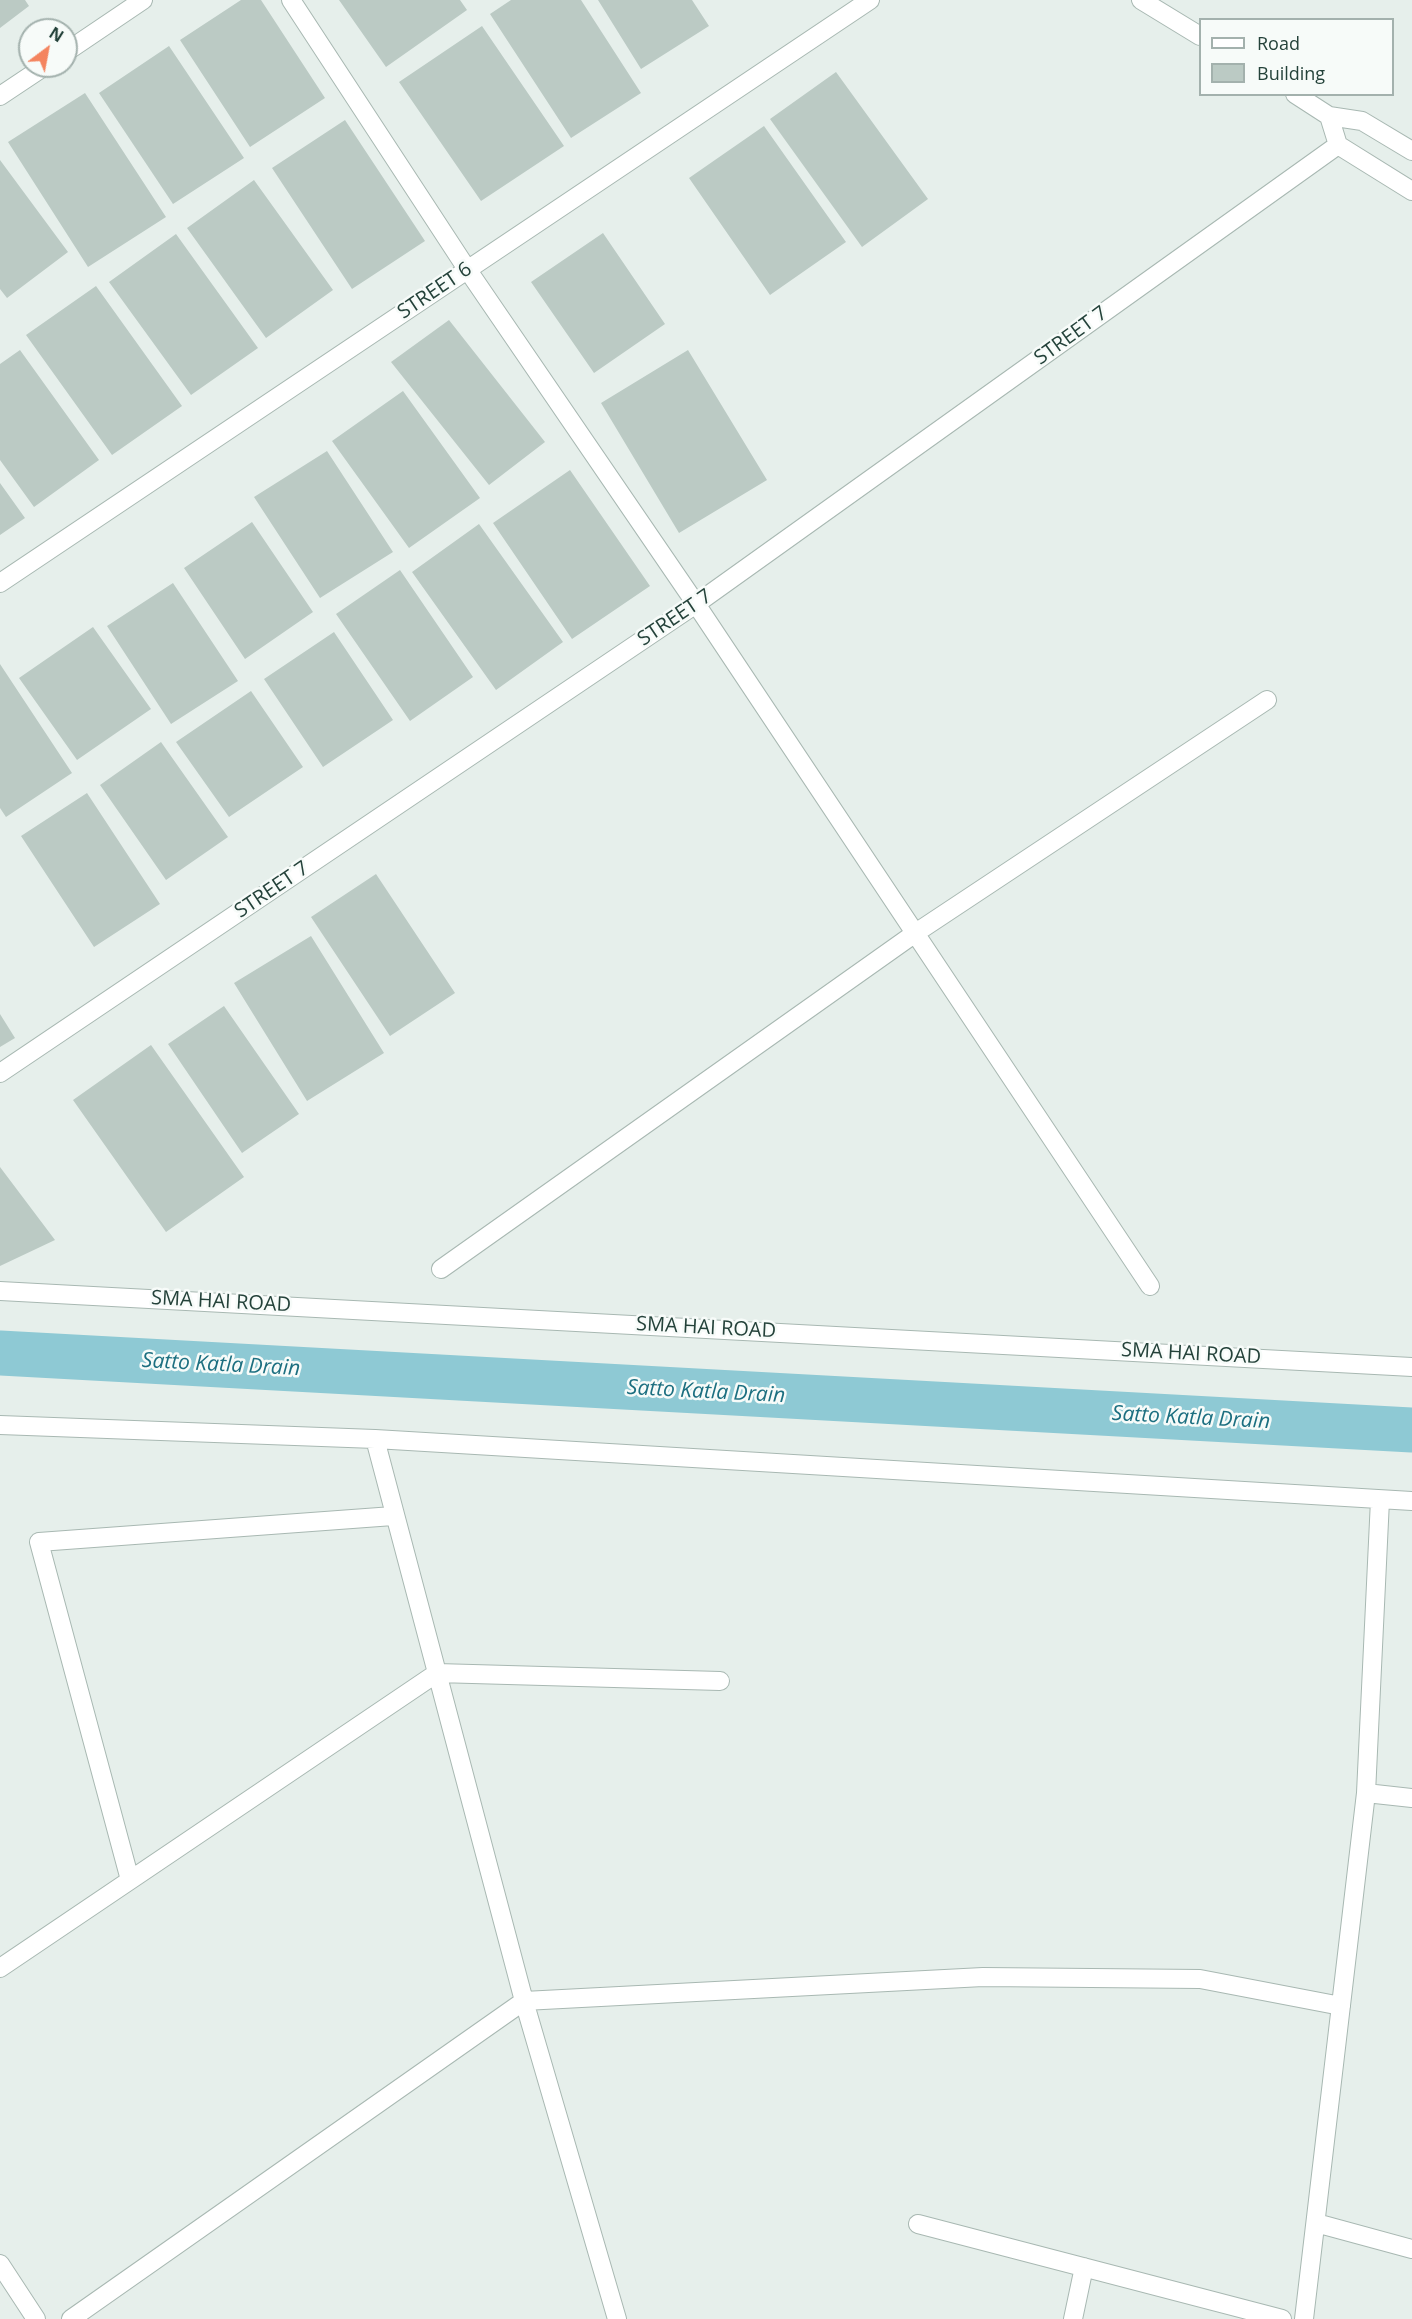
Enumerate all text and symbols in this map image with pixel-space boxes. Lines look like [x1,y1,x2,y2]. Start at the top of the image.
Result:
north arrow [18,18,78,78]
legend [1199,18,1394,96]
text: N [45,22,68,47]
text: Road [1257,31,1300,55]
text: Building [1257,61,1325,85]
street label: STREET 6 [393,258,477,324]
street label: STREET 7 [1030,302,1112,370]
street label: STREET 7 [633,585,717,651]
street label: STREET 7 [230,857,314,923]
street label: SMA HAI ROAD [150,1286,292,1318]
street label: SMA HAI ROAD [635,1312,777,1344]
street label: SMA HAI ROAD [1120,1338,1262,1370]
water label: Satto Katla Drain [141,1348,301,1382]
water label: Satto Katla Drain [626,1375,786,1409]
water label: Satto Katla Drain [1111,1401,1271,1435]

